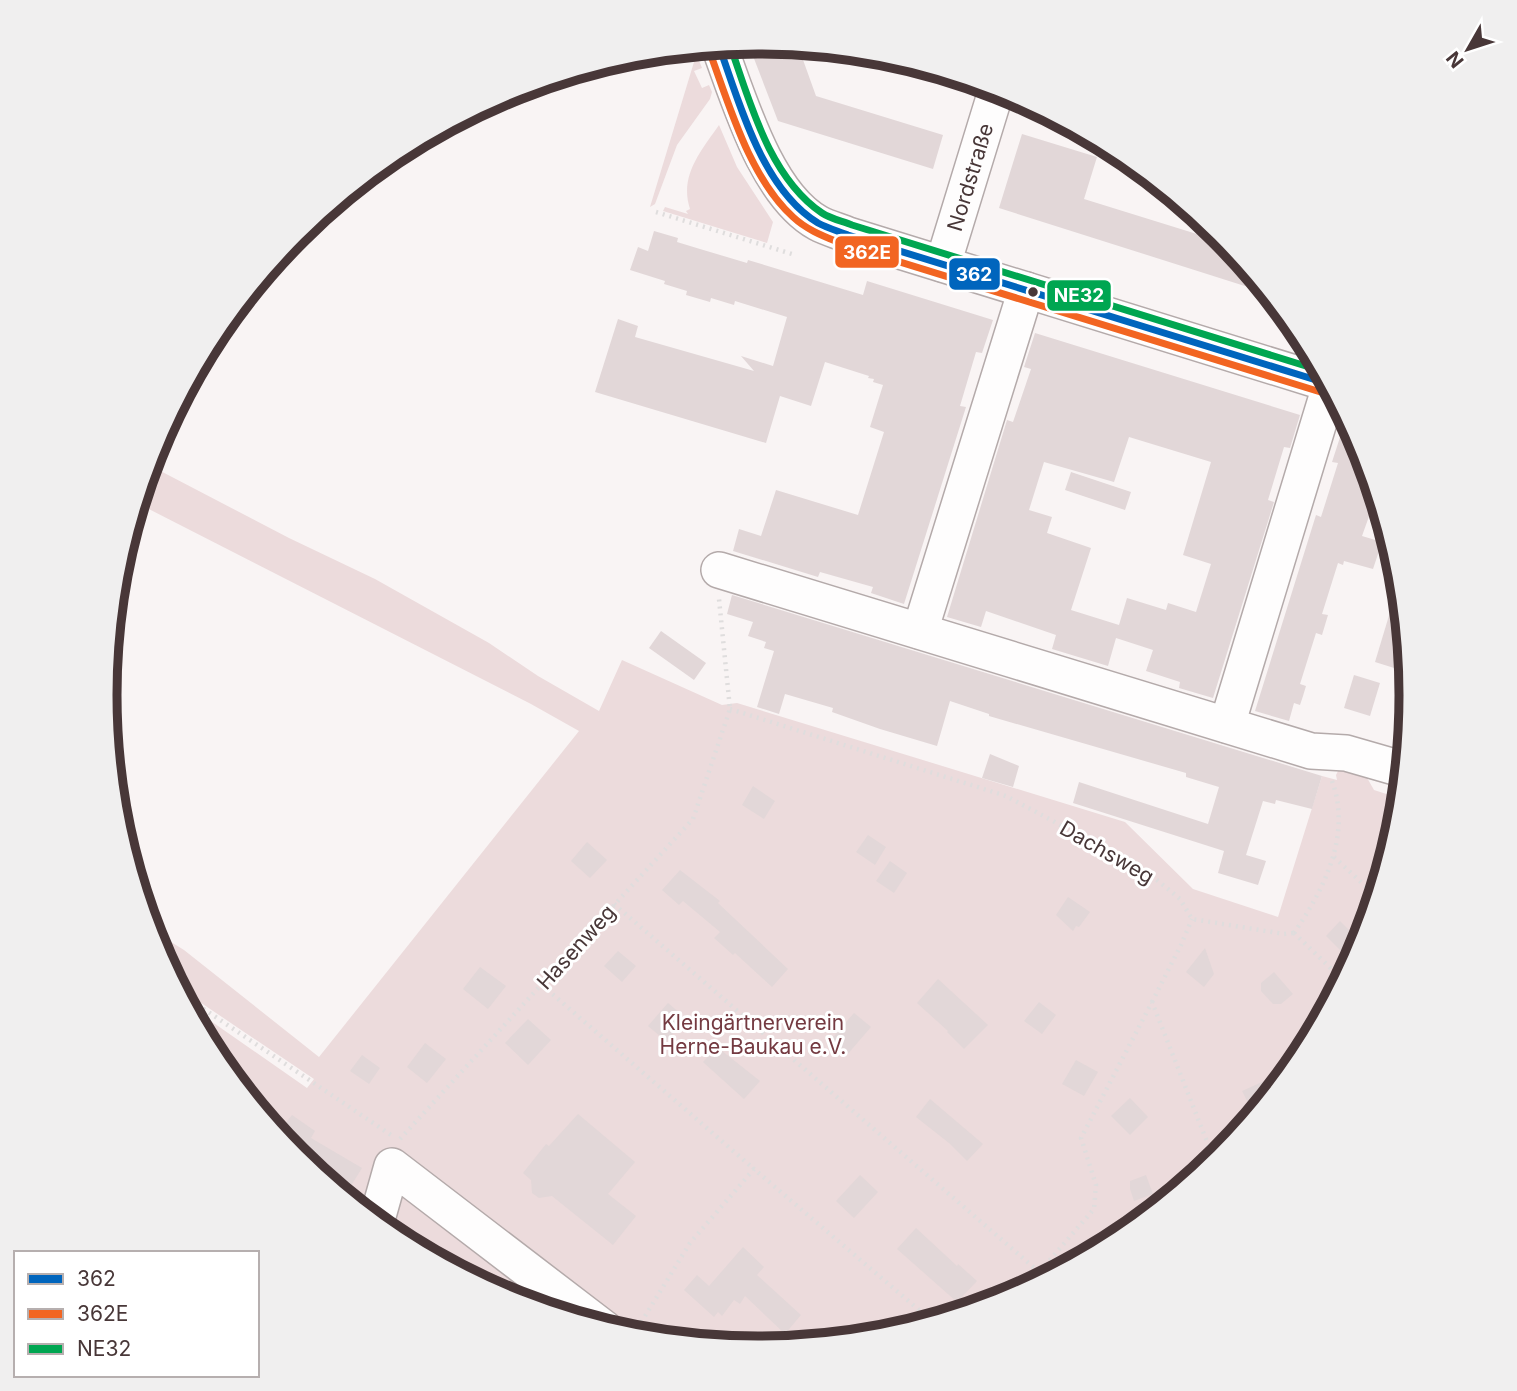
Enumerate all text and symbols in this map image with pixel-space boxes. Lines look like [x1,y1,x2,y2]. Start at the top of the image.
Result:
north arrow [1433,14,1503,84]
text: N [1442,47,1469,72]
street label: Nordstraße [941,120,998,234]
line badge: 362E [834,235,900,269]
text: 362E [843,241,891,264]
line badge: 362 [948,257,1001,291]
text: 362 [956,263,992,286]
line badge: NE32 [1046,279,1112,312]
text: NE32 [1054,284,1104,307]
unlabelled marker [1026,285,1040,299]
street label: Dachsweg [1056,815,1158,889]
street label: Hasenweg [532,900,620,994]
park label: Kleingärtnerverein Herne-Baukau e.V. [660,1010,846,1059]
legend [14,1251,259,1377]
text: 362 [77,1266,116,1291]
text: 362E [77,1301,128,1326]
text: NE32 [77,1336,131,1361]

